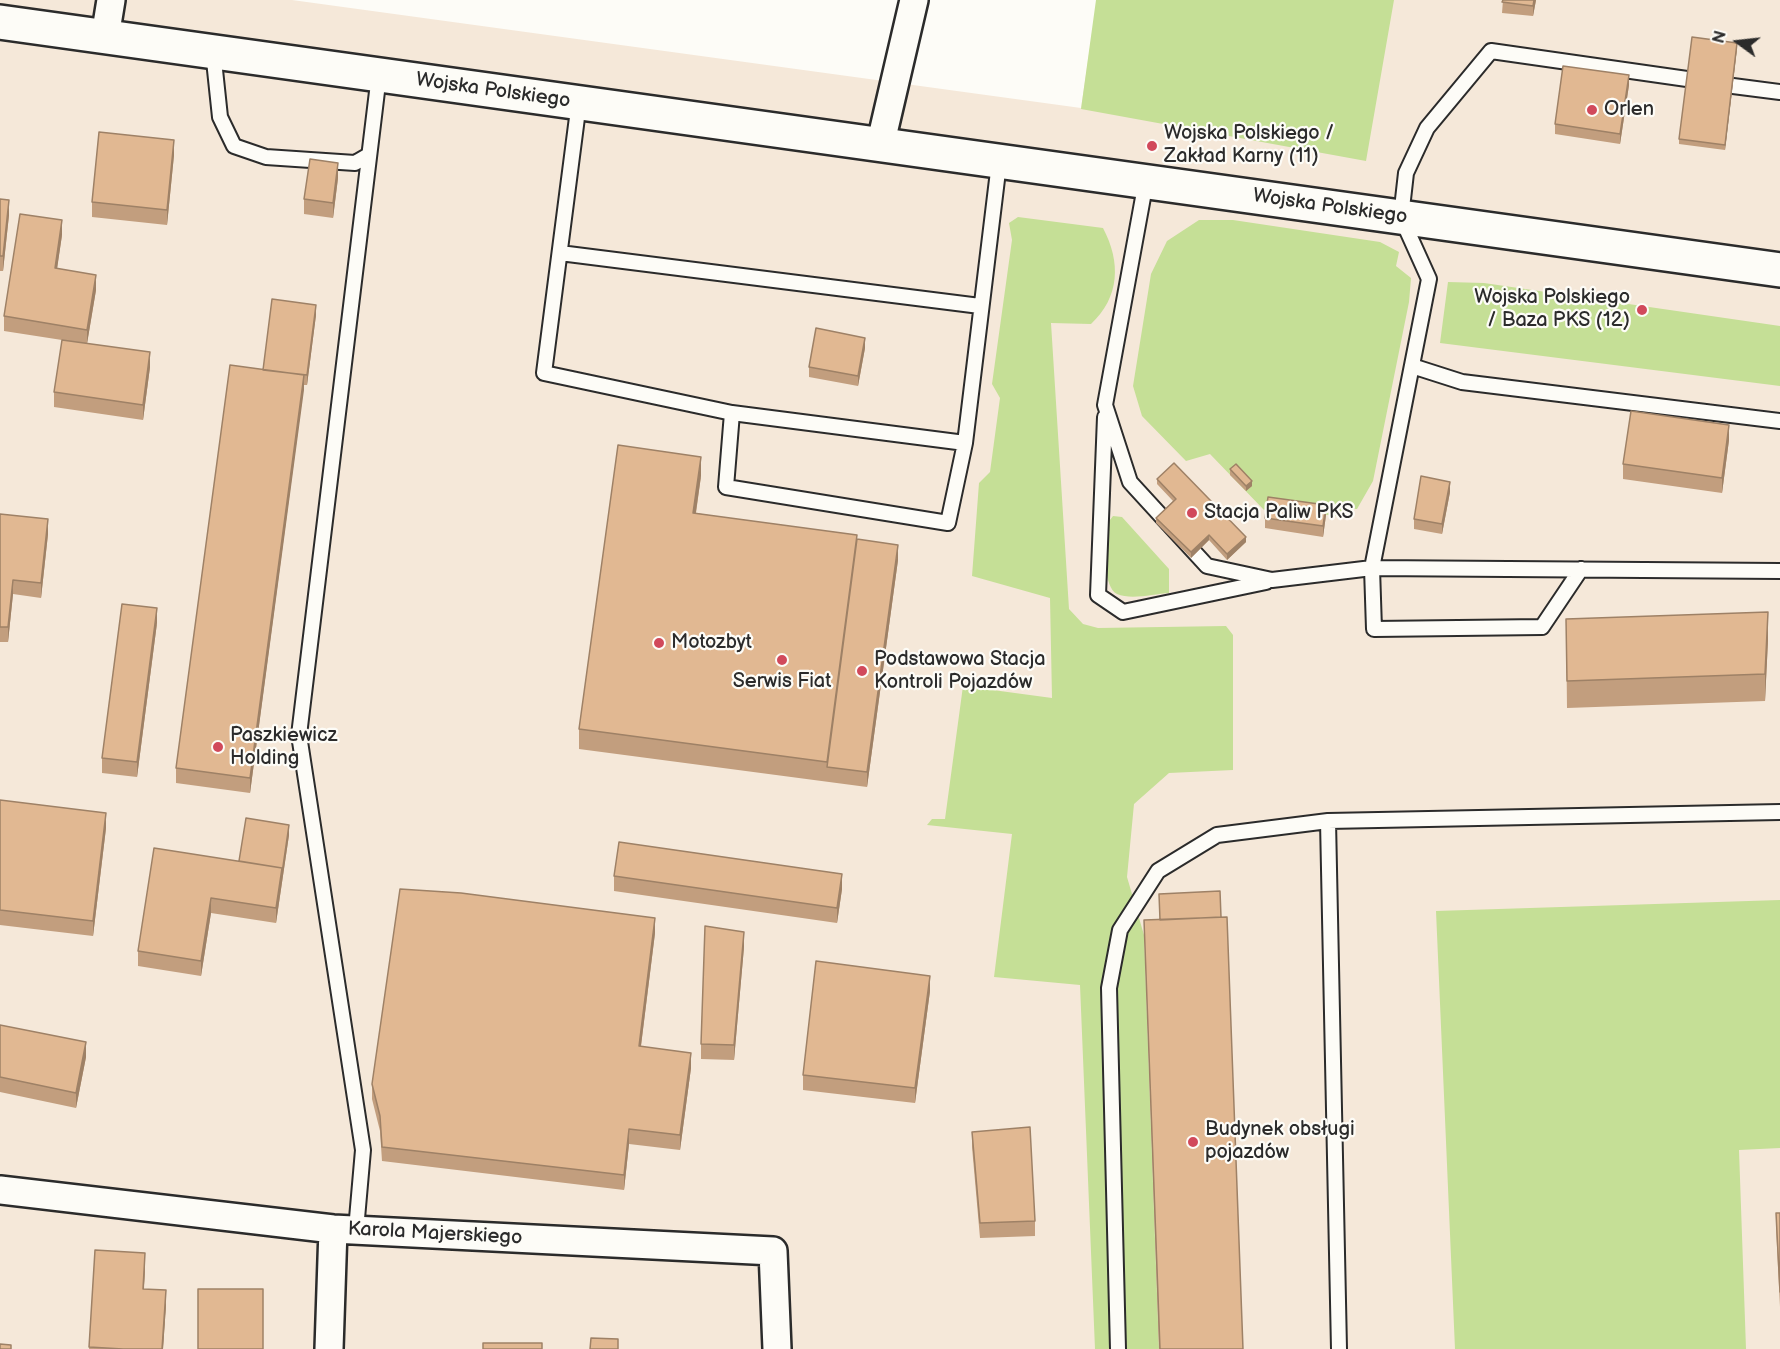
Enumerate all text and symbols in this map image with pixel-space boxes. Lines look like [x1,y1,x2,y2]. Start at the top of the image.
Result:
north arrow [1708,12,1768,72]
text: N [1709,29,1731,45]
street label: Wojska Polskiego [414,68,572,114]
place label: Orlen [1604,98,1654,122]
marker: Orlen [1585,103,1599,117]
place label: Wojska Polskiego / Zakład Karny (11) [1164,122,1334,169]
marker: Wojska Polskiego / Zakład Karny (11) [1145,139,1159,153]
street label: Wojska Polskiego [1251,184,1409,230]
place label: Wojska Polskiego / Baza PKS (12) [1474,286,1630,333]
marker: Wojska Polskiego / Baza PKS (12) [1635,303,1649,317]
place label: Stacja Paliw PKS [1204,501,1354,525]
marker: Stacja Paliw PKS [1185,506,1199,520]
place label: Motozbyt [671,631,752,655]
marker: Motozbyt [652,636,666,650]
place label: Podstawowa Stacja Kontroli Pojazdów [874,648,1046,695]
marker: Serwis Fiat [775,653,789,667]
marker: Podstawowa Stacja Kontroli Pojazdów [855,664,869,678]
place label: Serwis Fiat [733,670,831,694]
place label: Paszkiewicz Holding [230,724,337,771]
marker: Paszkiewicz Holding [211,740,225,754]
place label: Budynek obsługi pojazdów [1205,1118,1355,1165]
marker: Budynek obsługi pojazdów [1186,1135,1200,1149]
street label: Karola Majerskiego [347,1217,523,1251]

